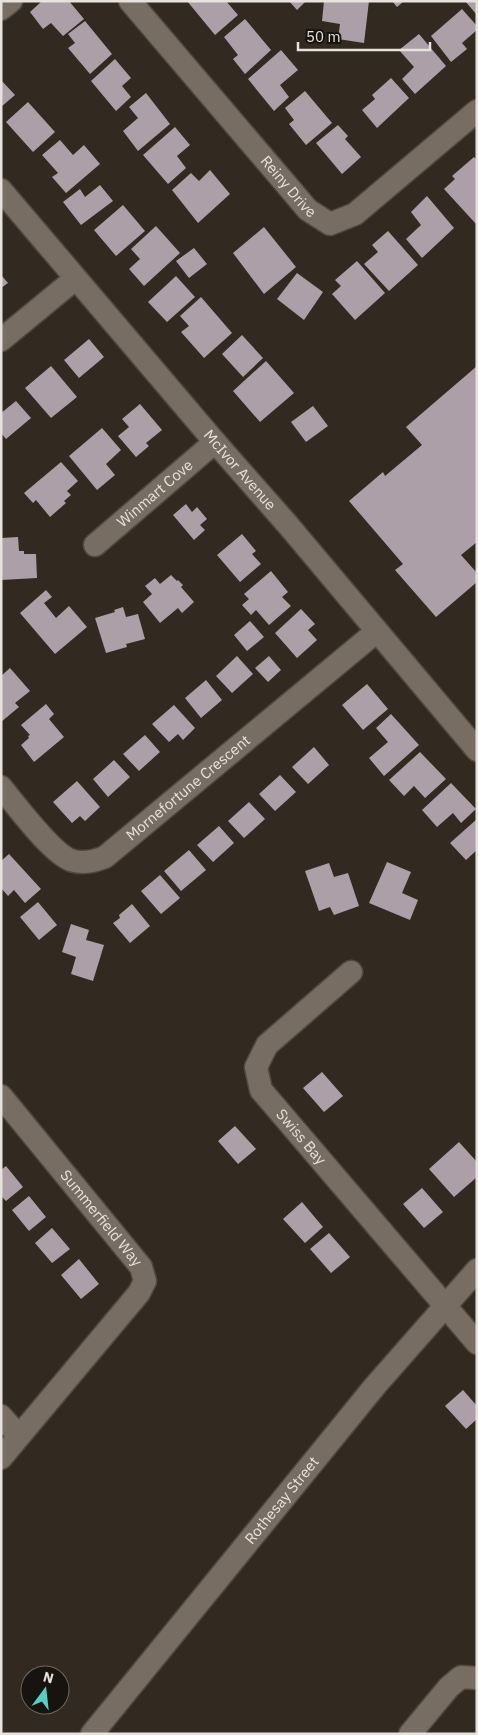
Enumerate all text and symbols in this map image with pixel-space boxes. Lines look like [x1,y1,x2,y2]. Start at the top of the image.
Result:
scale bar [298,20,430,52]
text: 50 m [306,27,341,46]
street label: Reiny Drive [257,151,320,222]
street label: McIvor Avenue [200,426,280,514]
street label: Winmart Cove [113,455,197,531]
street label: Mornefortune Crescent [122,731,254,845]
street label: Swiss Bay [272,1105,331,1169]
street label: Summerfield Way [56,1166,147,1270]
street label: Rothesay Street [240,1453,323,1548]
north arrow [20,1665,70,1715]
text: N [41,1667,56,1687]

